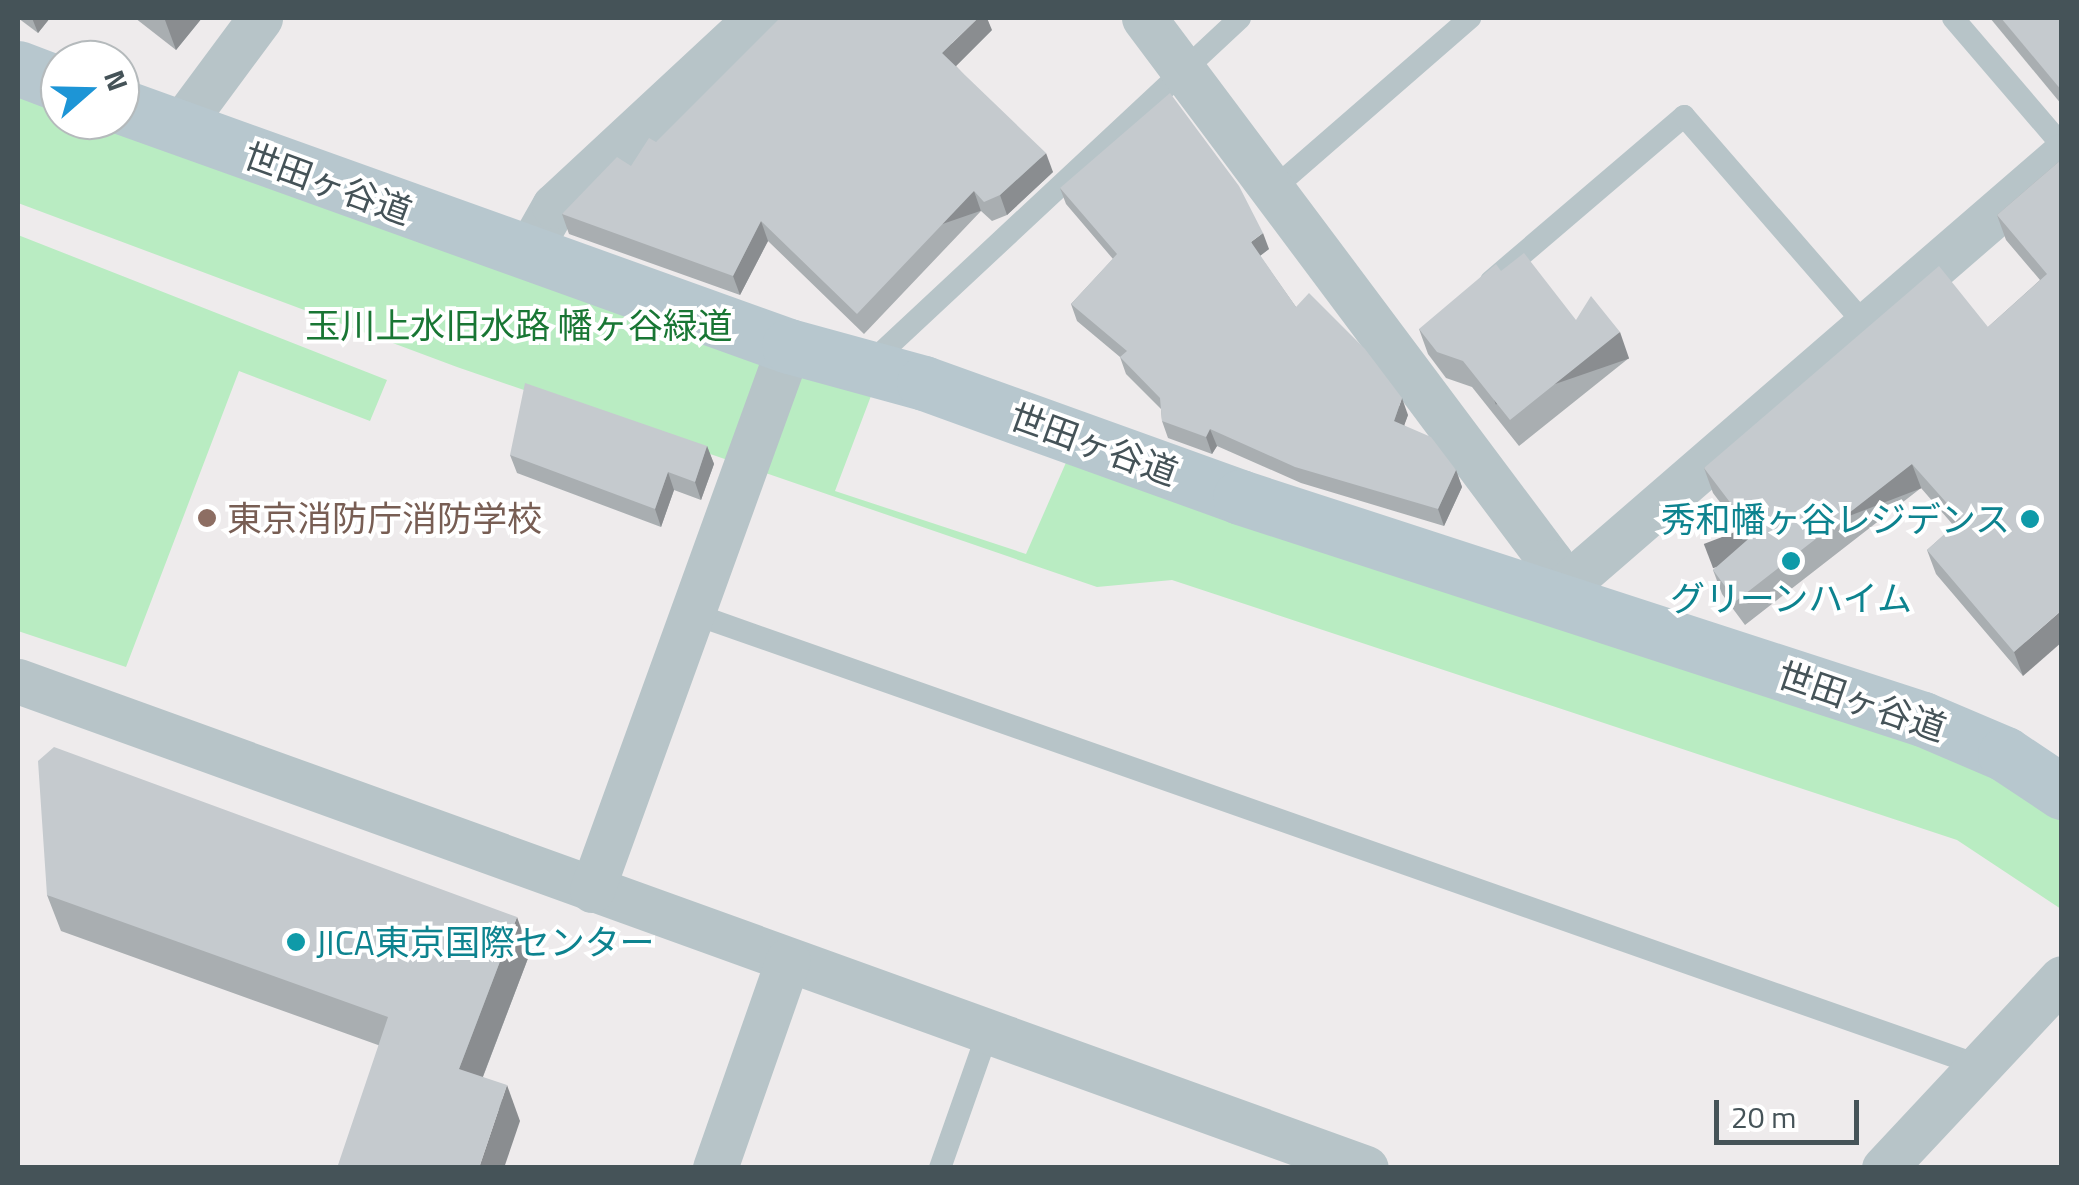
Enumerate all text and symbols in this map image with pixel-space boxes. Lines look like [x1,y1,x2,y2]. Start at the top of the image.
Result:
north arrow [40,40,140,140]
text: N [93,64,140,97]
street label: 世田ヶ谷道 [239,133,417,233]
park label: 玉川上水旧水路 幡ヶ谷緑道 [305,304,733,346]
street label: 世田ヶ谷道 [1005,394,1183,494]
place label: 東京消防庁消防学校 [227,497,542,539]
place label: 秀和幡ヶ谷レジデンス [1660,498,2010,540]
marker: 東京消防庁消防学校 [196,507,218,529]
marker: 秀和幡ヶ谷レジデンス [2019,508,2041,530]
marker: グリーンハイム [1780,550,1802,572]
place label: グリーンハイム [1669,577,1913,619]
street label: 世田ヶ谷道 [1772,653,1952,749]
place label: JICA東京国際センター [316,921,655,963]
marker: JICA東京国際センター [285,931,307,953]
scale bar [1719,1080,1864,1142]
text: 20 m [1731,1094,1796,1140]

